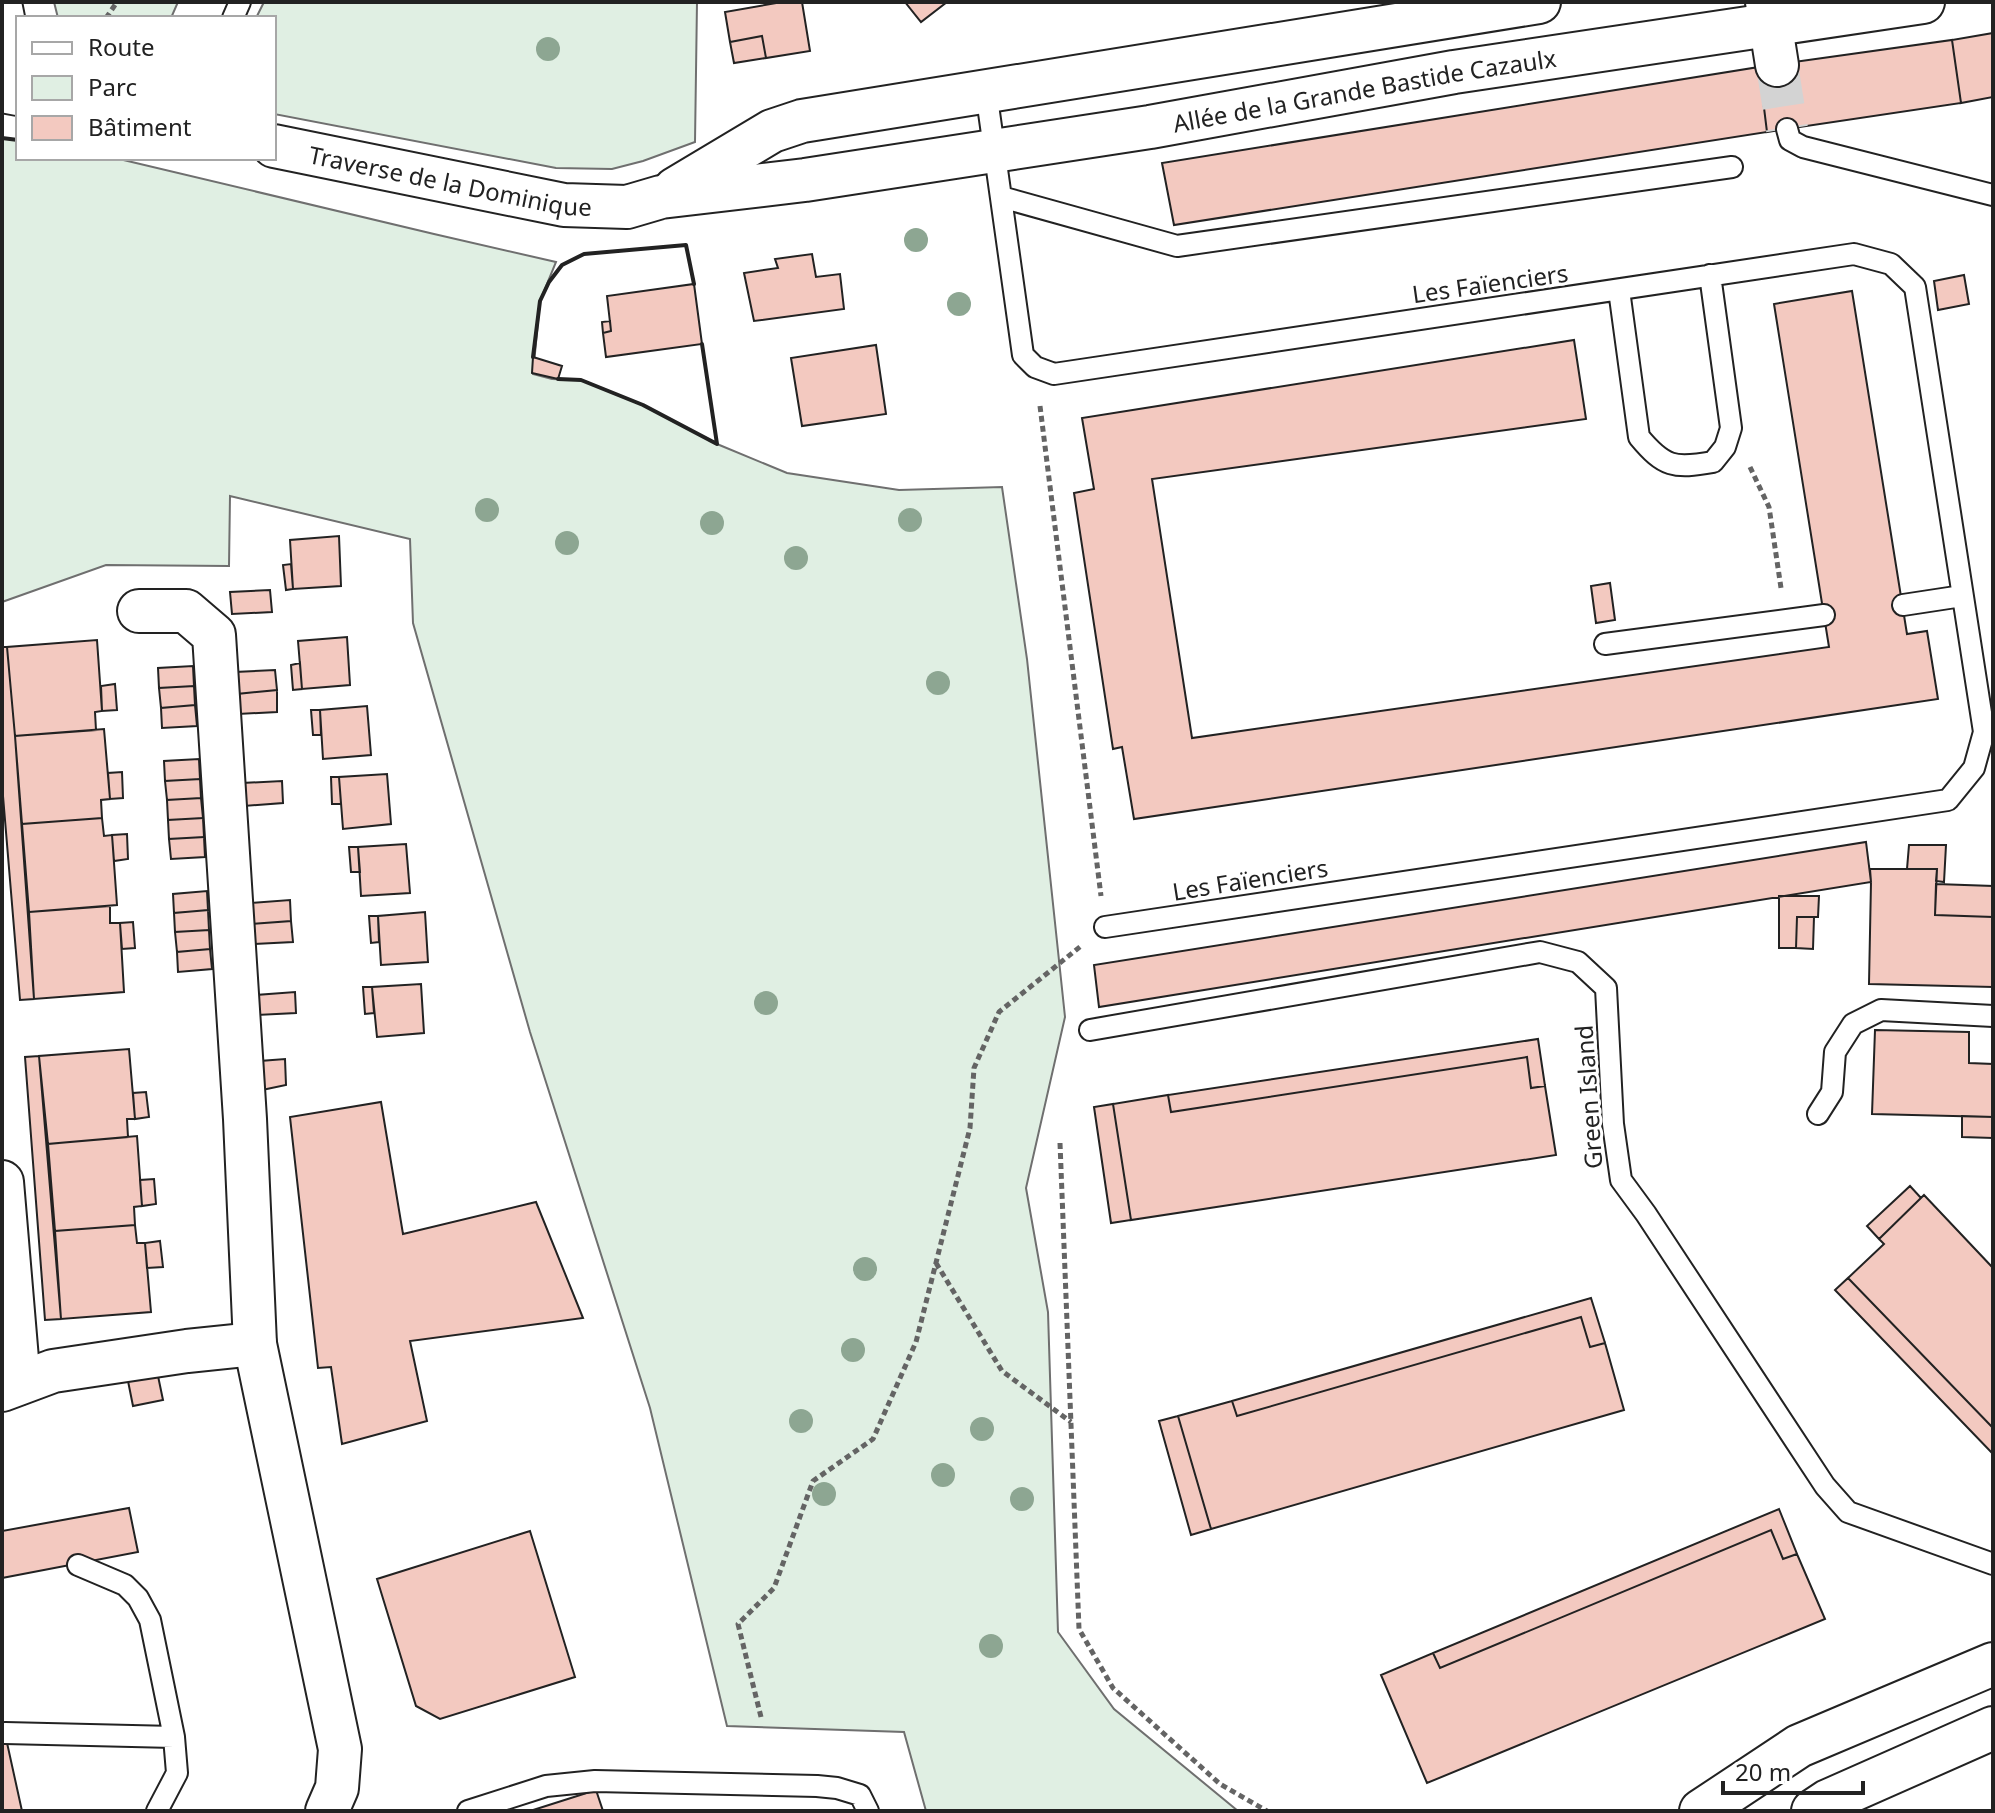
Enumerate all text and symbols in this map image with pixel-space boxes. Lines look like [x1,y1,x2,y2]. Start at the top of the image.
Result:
legend [16,16,276,160]
text: Route [88,30,154,63]
street label: Allée de la Grande Bastide Cazaulx [1170,40,1558,139]
text: Parc [88,70,137,103]
text: Bâtiment [88,110,192,143]
street label: Traverse de la Dominique [306,137,592,222]
street label: Les Faïenciers [1410,256,1570,310]
street label: Les Faïenciers [1170,850,1330,908]
street label: Green Island [1567,1024,1609,1170]
scale bar [1723,1745,1863,1795]
text: 20 m [1735,1755,1791,1788]

